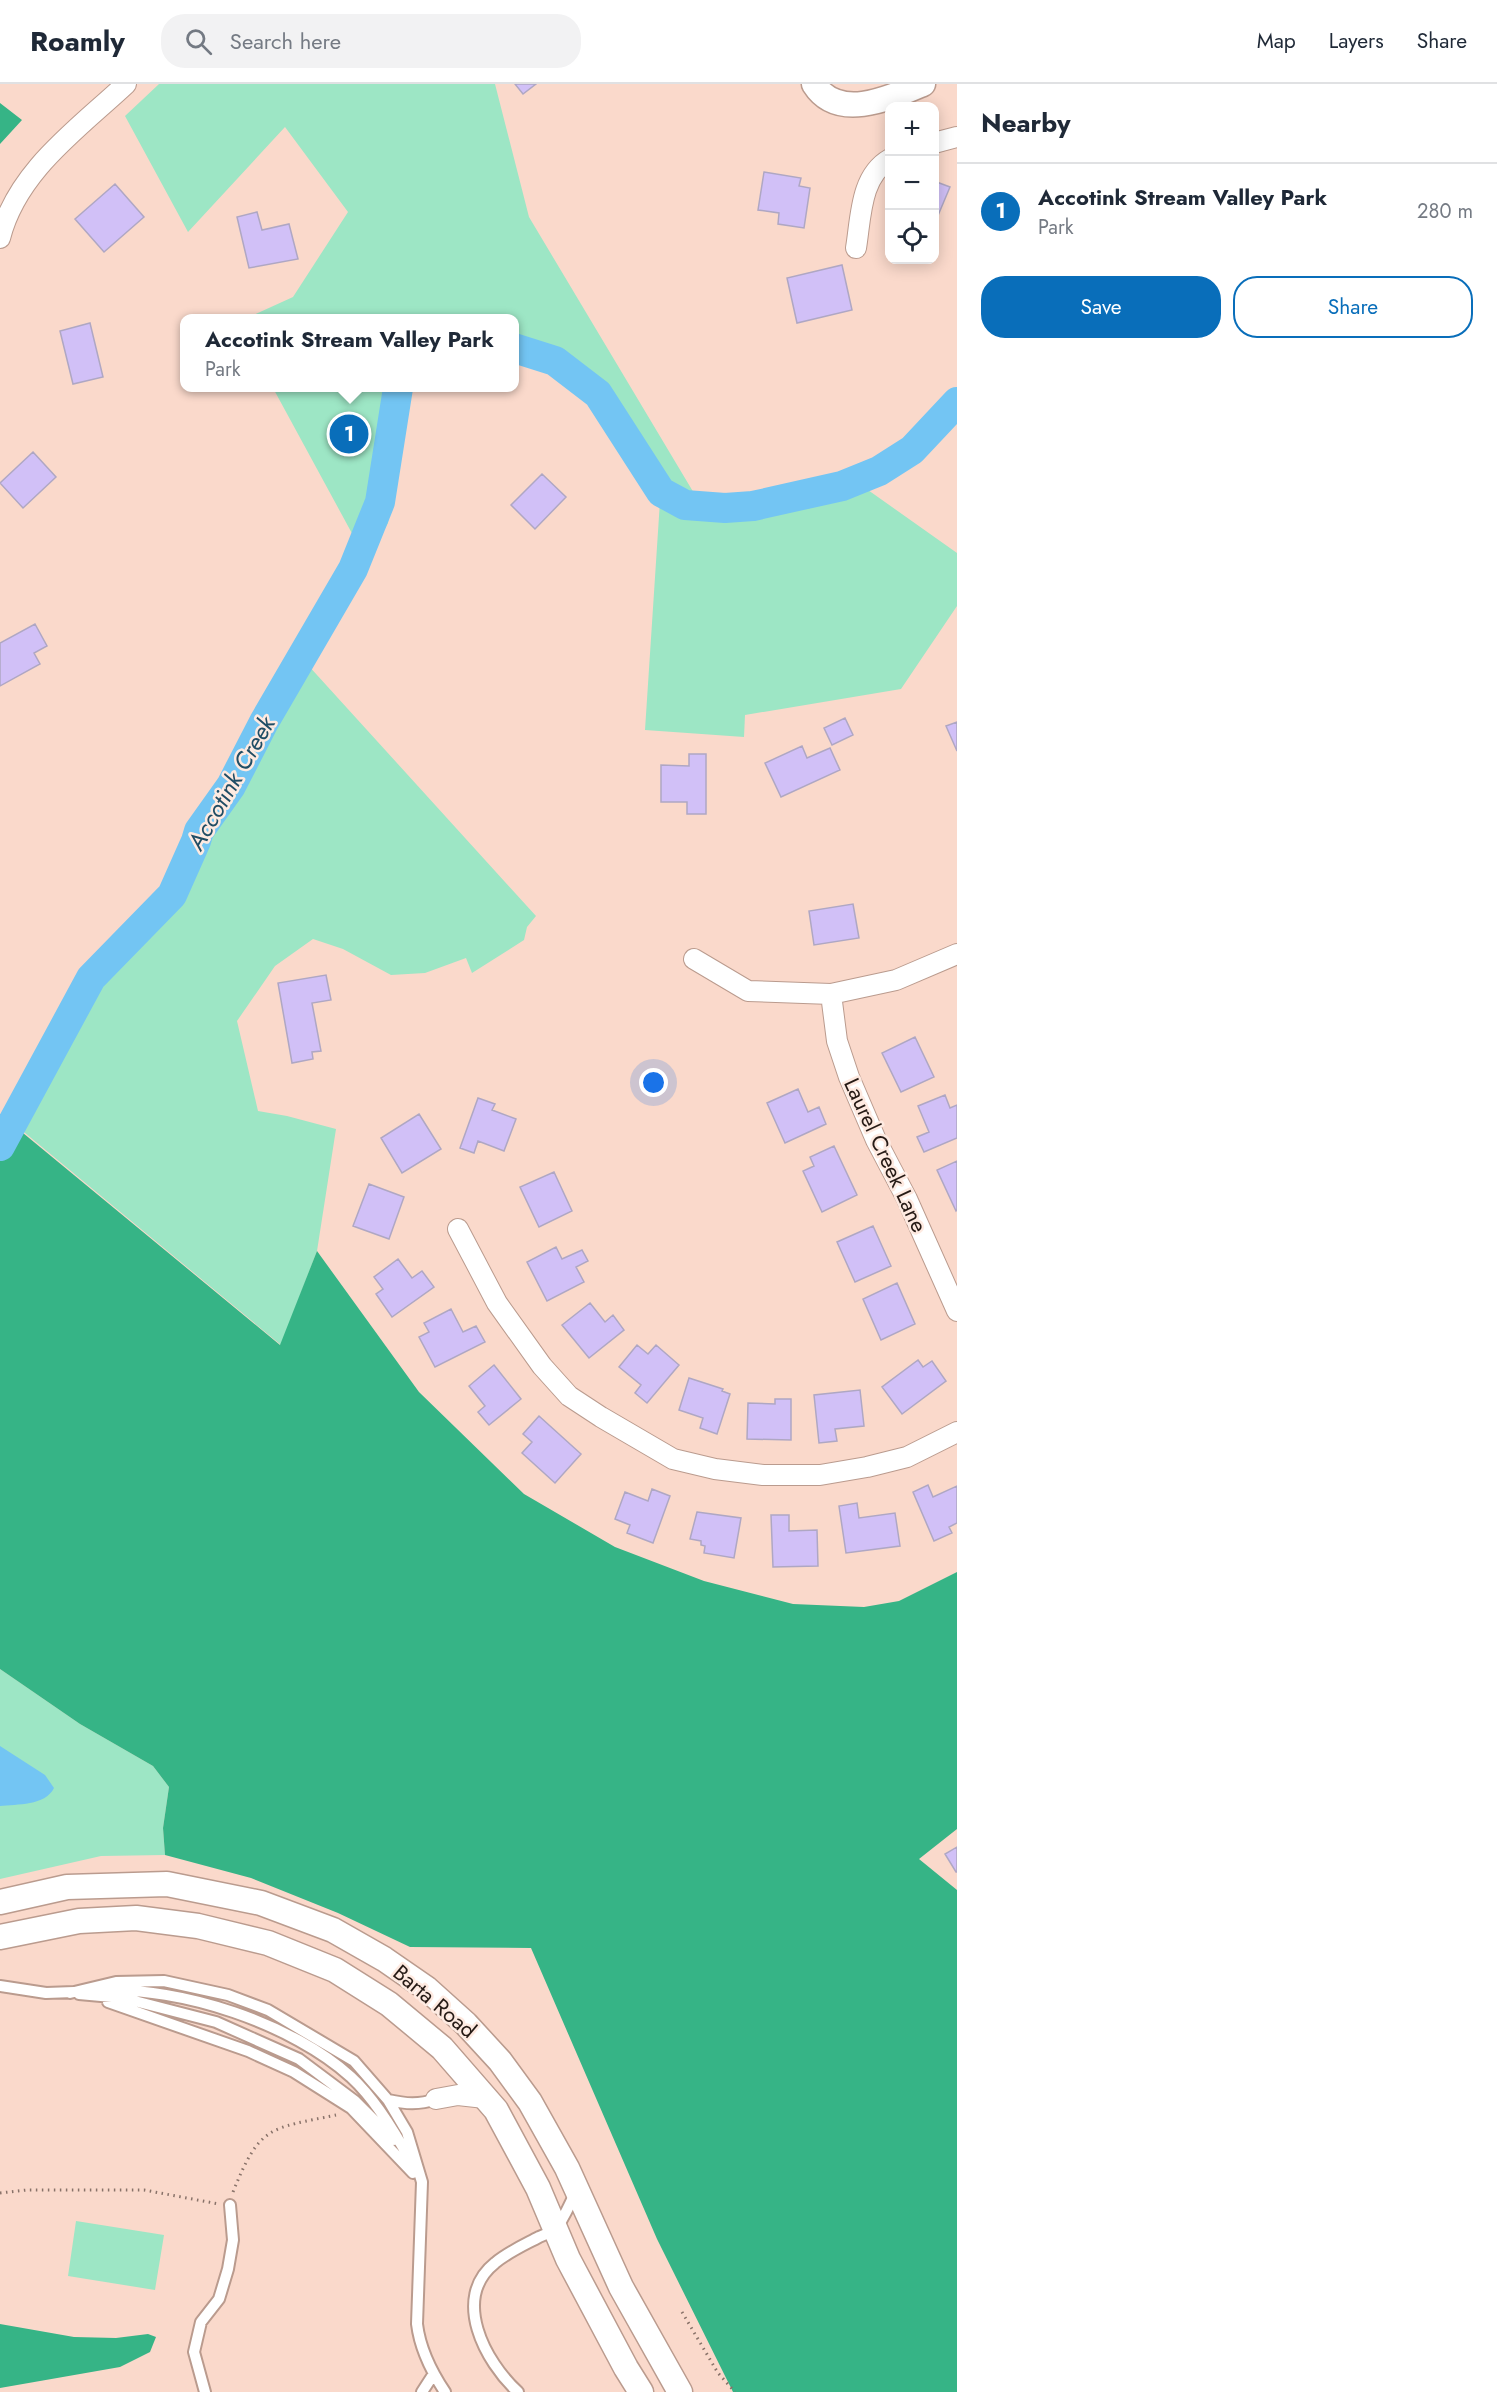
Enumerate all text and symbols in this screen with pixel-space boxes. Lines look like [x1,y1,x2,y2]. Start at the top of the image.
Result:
search box [161,14,581,68]
text: Roamly [30,21,125,62]
icon: search [182,25,215,58]
text: Search here [230,25,341,57]
text: Map [1257,26,1296,56]
text: Layers [1329,26,1384,56]
text: Share [1417,26,1467,56]
map controls [885,102,939,264]
button: + [885,102,939,156]
text: Nearby [981,104,1070,142]
button: − [885,156,939,210]
text: Accotink Stream Valley Park [1038,181,1327,213]
text: 1 [995,197,1006,226]
text: 280 m [1417,197,1473,226]
button: locate [885,210,939,264]
text: Park [1038,213,1074,242]
button: Save [981,276,1221,338]
button: Share [1233,276,1473,338]
popup [180,314,519,392]
text: Accotink Stream Valley Park [205,323,494,355]
text: Park [205,355,241,384]
pin: 1 [330,412,368,456]
water label: Accotink Creek [178,708,284,857]
your location [639,1068,668,1097]
street label: Laurel Creek Lane [836,1073,936,1237]
street label: Barta Road [386,1956,484,2046]

